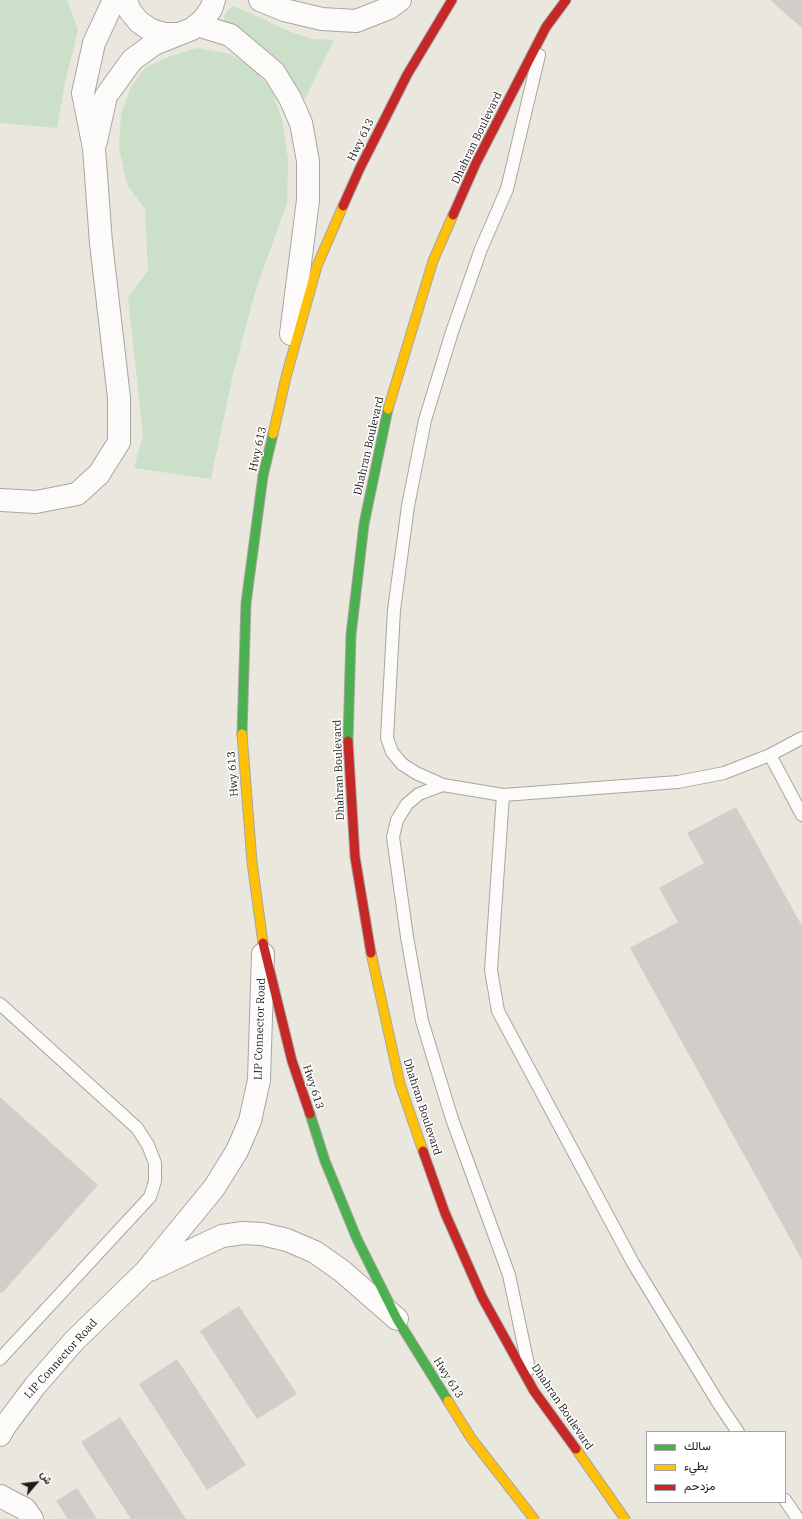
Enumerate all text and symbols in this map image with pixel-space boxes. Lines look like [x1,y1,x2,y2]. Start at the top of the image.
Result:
street label: Dhahran Boulevard [449,90,505,186]
street label: Hwy 613 [345,117,377,163]
street label: Dhahran Boulevard [351,395,387,497]
street label: Hwy 613 [246,425,270,473]
street label: Dhahran Boulevard [331,719,347,821]
street label: Hwy 613 [225,751,241,797]
street label: LIP Connector Road [252,978,268,1080]
street label: Dhahran Boulevard [400,1057,444,1157]
street label: Hwy 613 [300,1063,326,1111]
street label: LIP Connector Road [22,1317,100,1401]
street label: Hwy 613 [430,1355,466,1401]
street label: Dhahran Boulevard [528,1362,596,1452]
legend [646,1431,786,1503]
text: سالك [684,1438,711,1453]
text: بطيء [684,1458,708,1473]
north arrow [16,1463,56,1503]
text: ش [37,1468,56,1486]
text: مزدحم [684,1478,715,1493]

